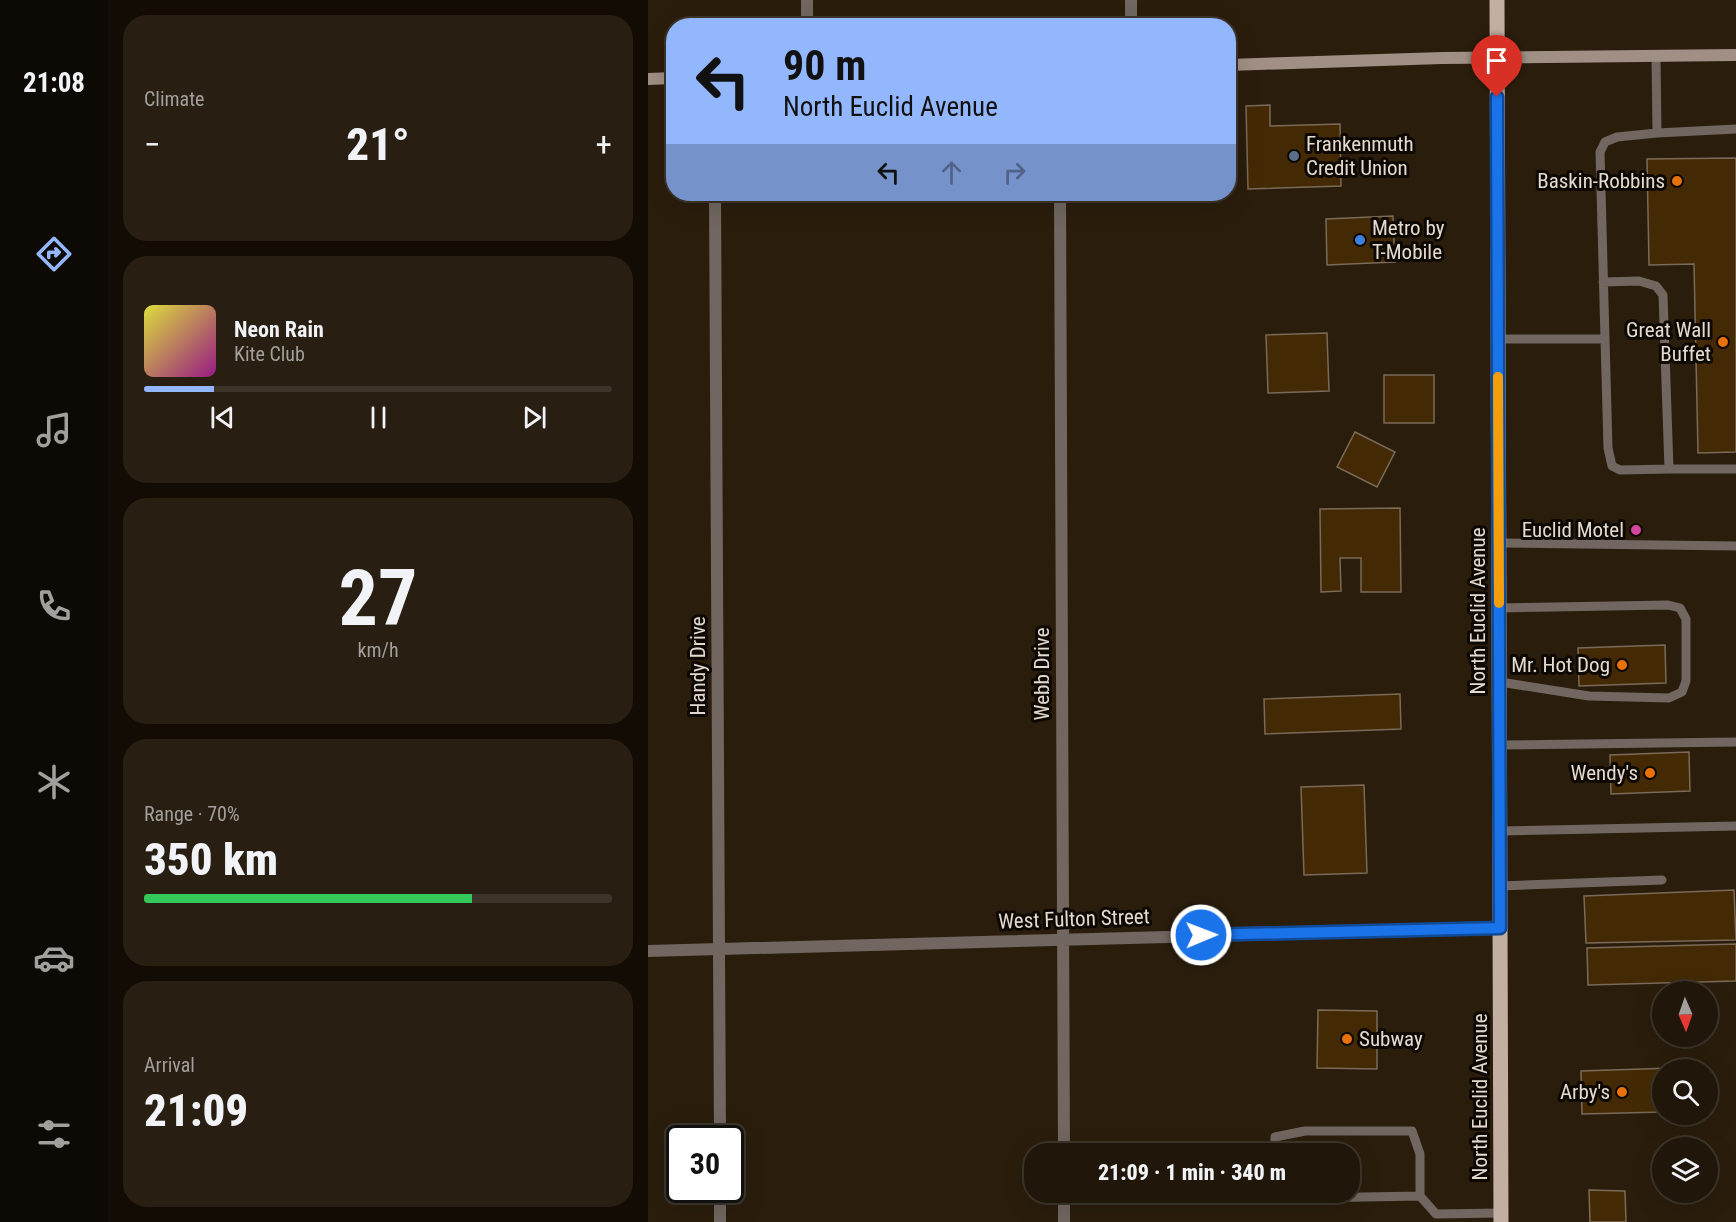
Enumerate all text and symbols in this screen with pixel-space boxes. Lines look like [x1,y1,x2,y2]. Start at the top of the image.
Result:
pin [1471,35,1522,97]
text: 90 m [783,41,866,90]
icon: left [684,42,762,120]
icon: arrive [1480,44,1513,77]
text: 21:08 [23,67,85,99]
text: Climate [144,87,204,111]
text: North Euclid Avenue [783,91,998,123]
text: 21° [346,118,410,171]
text: − [144,125,161,164]
text: + [596,125,612,164]
place label: Frankenmuth Credit Union [1306,132,1414,180]
marker: Frankenmuth Credit Union [1287,149,1301,163]
icon: left [872,156,905,189]
icon: ahead [935,156,968,189]
icon: right [998,156,1031,189]
place label: Baskin-Robbins [1537,169,1665,193]
marker: Baskin-Robbins [1670,174,1684,188]
place label: Metro by T-Mobile [1372,216,1445,264]
icon: directions [33,233,75,275]
marker: Metro by T-Mobile [1353,233,1367,247]
text: Neon Rain [234,317,324,342]
place label: Great Wall Buffet [1626,318,1711,366]
marker: Great Wall Buffet [1716,335,1730,349]
text: Kite Club [234,342,305,366]
icon: previous [206,401,239,434]
icon: pause [362,401,395,434]
icon: next [518,401,551,434]
icon: music [33,409,75,451]
place label: Euclid Motel [1522,518,1624,542]
marker: Euclid Motel [1629,523,1643,537]
street label: North Euclid Avenue [1466,527,1490,695]
text: 27 [339,553,417,644]
icon: phone [33,585,75,627]
street label: Handy Drive [686,616,710,716]
street label: Webb Drive [1030,627,1054,720]
text: km/h [357,638,399,662]
place label: Mr. Hot Dog [1511,653,1610,677]
marker: Mr. Hot Dog [1615,658,1629,672]
icon: climate [33,761,75,803]
place label: Wendy's [1571,761,1638,785]
marker: Wendy's [1643,766,1657,780]
text: Range · 70% [144,802,240,826]
text: 350 km [144,833,278,886]
position arrow [1169,903,1233,967]
street label: West Fulton Street [998,904,1150,934]
icon: car [33,937,75,979]
north arrow [1652,981,1718,1047]
map controls [1652,981,1718,1203]
street label: North Euclid Avenue [1468,1013,1492,1181]
place label: Subway [1359,1027,1423,1051]
marker: Subway [1340,1032,1354,1046]
text: Arrival [144,1053,195,1077]
button: search [1652,1059,1718,1125]
place label: Arby's [1560,1080,1610,1104]
text: 21:09 [144,1084,248,1137]
marker: Arby's [1615,1085,1629,1099]
icon: filters [33,1113,75,1155]
speed limit sign: 30 [666,1125,744,1203]
button: layers [1652,1137,1718,1203]
text: 21:09 · 1 min · 340 m [1098,1160,1286,1185]

